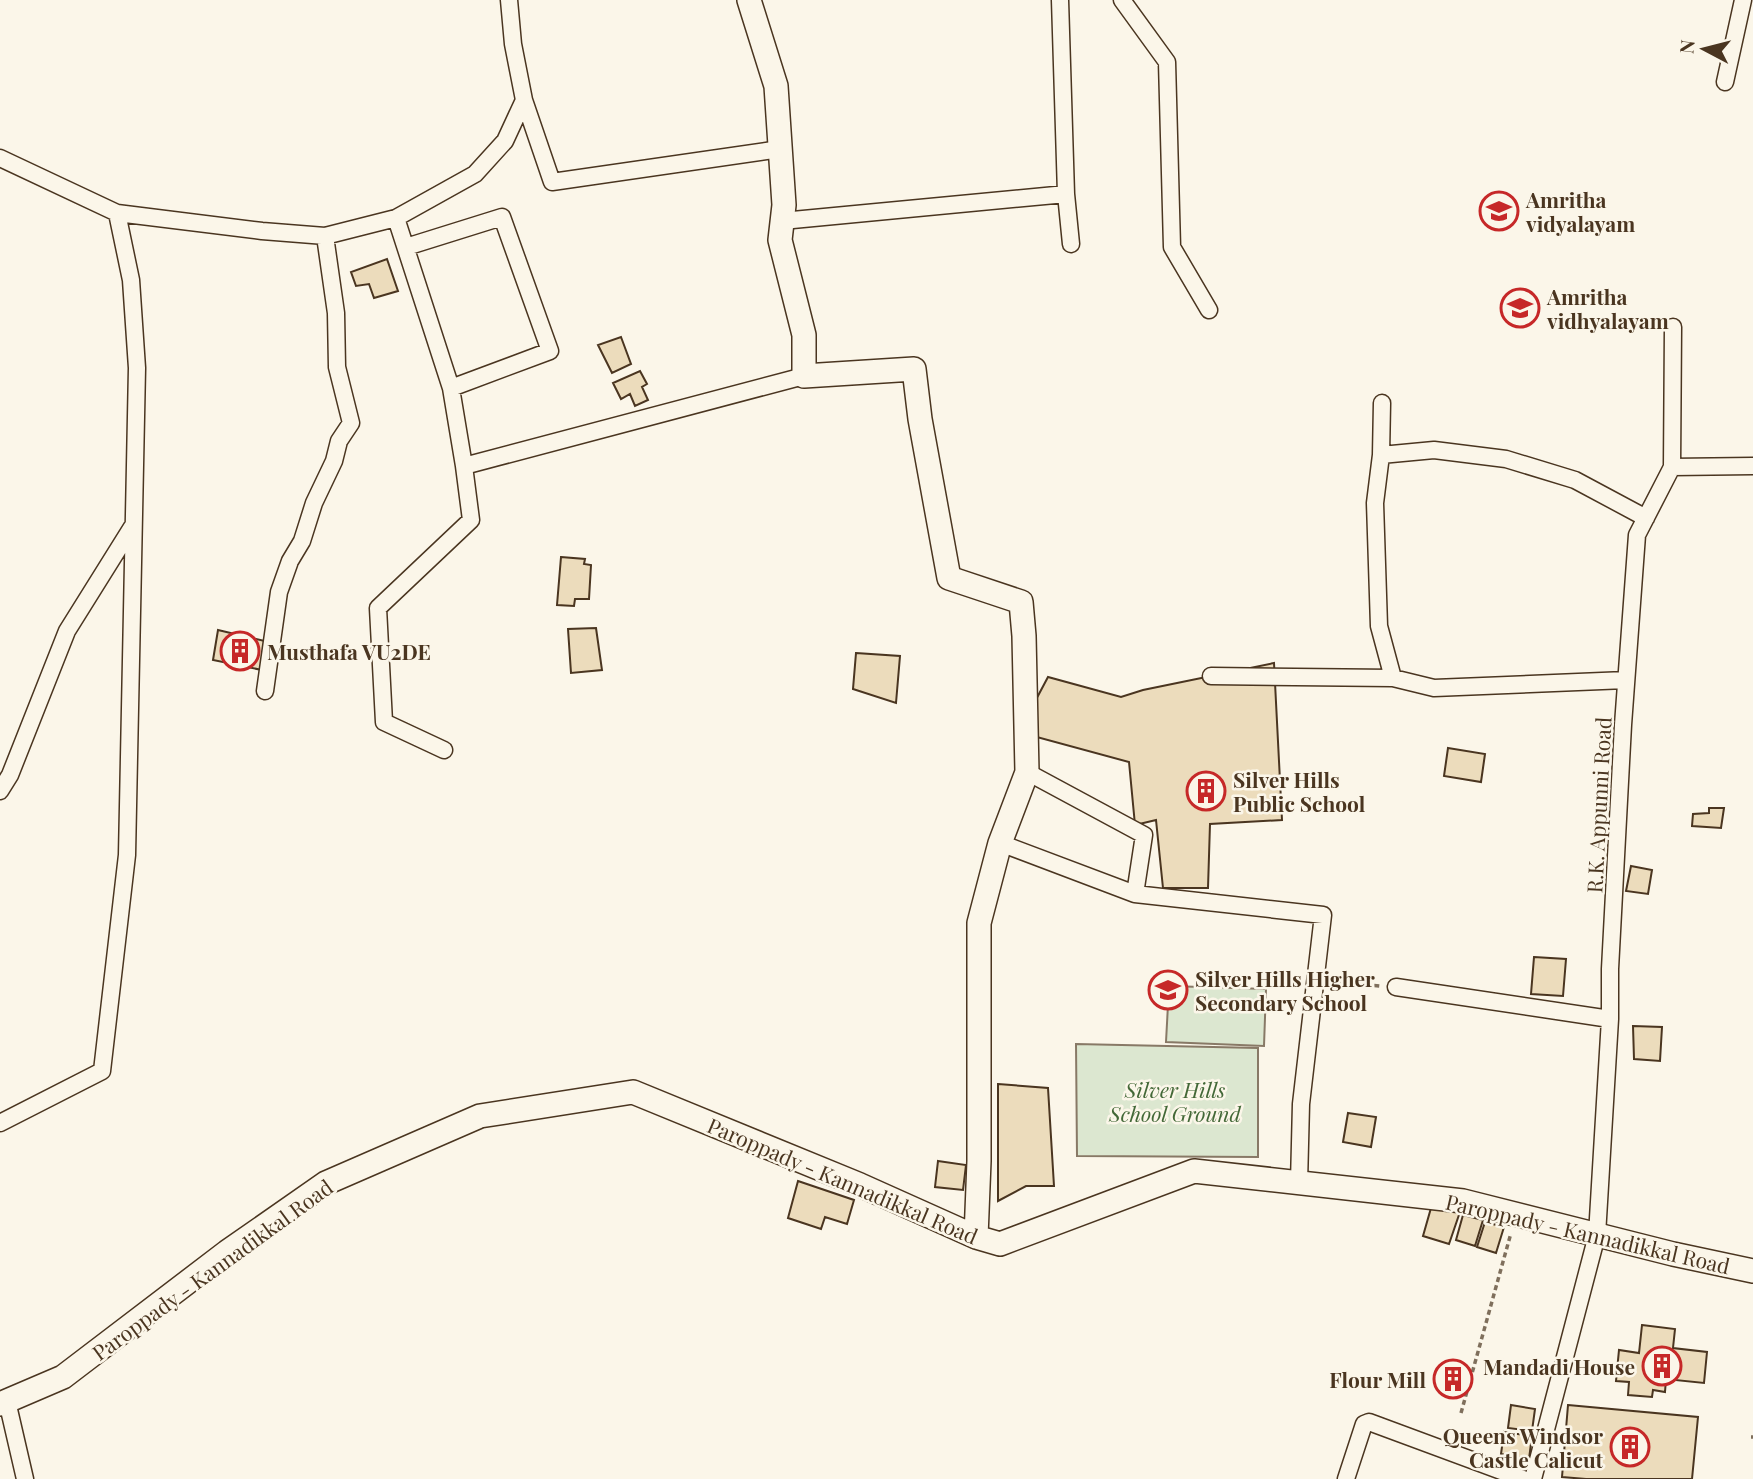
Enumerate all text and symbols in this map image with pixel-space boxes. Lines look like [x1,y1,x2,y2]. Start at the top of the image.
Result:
north arrow [1669,14,1739,84]
text: N [1672,38,1700,55]
place label: Amritha vidyalayam [1525,185,1635,237]
school or university icon: Amritha vidyalayam [1478,190,1520,232]
place label: Amritha vidhyalayam [1546,282,1669,334]
school or university icon: Amritha vidhyalayam [1499,287,1541,329]
building icon: Musthafa VU2DE [219,630,261,672]
place label: Musthafa VU2DE [267,637,431,665]
street label: R.K. Appunni Road [1579,716,1617,894]
place label: Silver Hills Public School [1233,765,1366,817]
building icon: Silver Hills Public School [1185,770,1227,812]
place label: Silver Hills Higher Secondary School [1195,964,1375,1016]
school or university icon: Silver Hills Higher Secondary School [1147,969,1189,1011]
park label: Silver Hills School Ground [1108,1075,1242,1127]
street label: Paroppady - Kannadikkal Road [704,1110,982,1250]
street label: Paroppady - Kannadikkal Road [86,1172,338,1366]
street label: Paroppady - Kannadikkal Road [1443,1187,1733,1279]
building icon: Mandadi House [1641,1345,1683,1387]
place label: Mandadi House [1483,1352,1635,1380]
building icon: Flour Mill [1432,1358,1474,1400]
place label: Flour Mill [1329,1365,1426,1393]
place label: Queens Windsor Castle Calicut [1443,1421,1604,1473]
building icon: Queens Windsor Castle Calicut [1609,1426,1651,1468]

